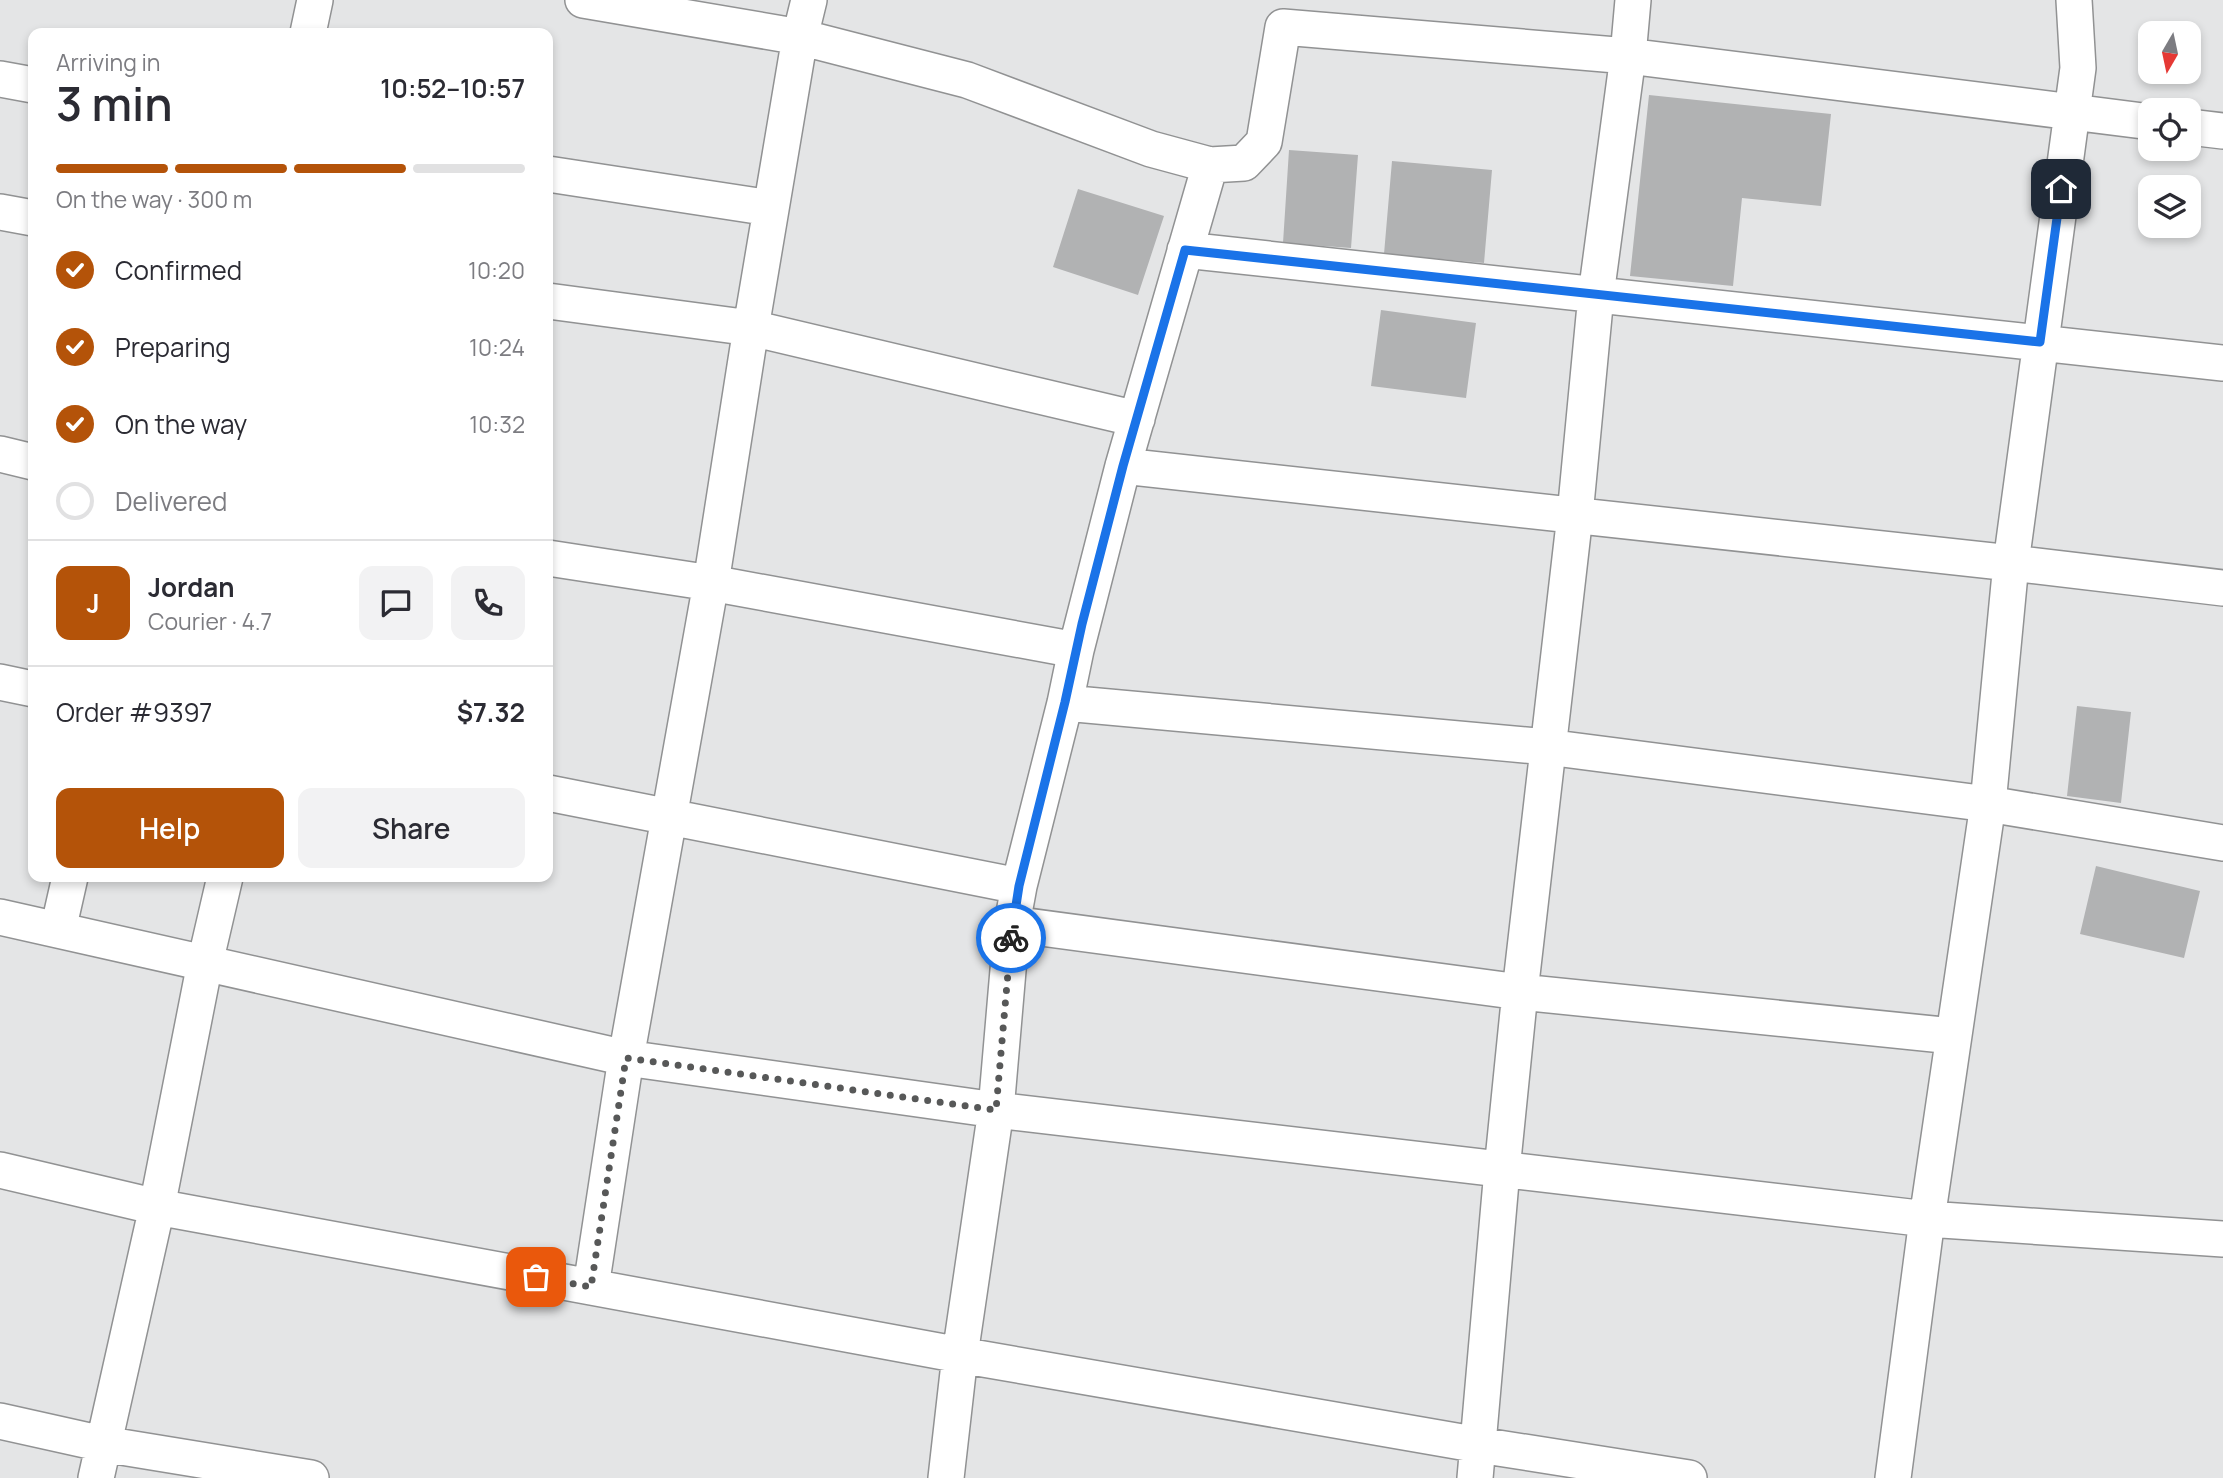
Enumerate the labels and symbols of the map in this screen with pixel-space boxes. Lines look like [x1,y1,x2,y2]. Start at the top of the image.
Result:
north arrow [2138,21,2202,84]
pin [2031,159,2091,219]
courier [976,903,1046,973]
pin [506,1247,566,1307]

